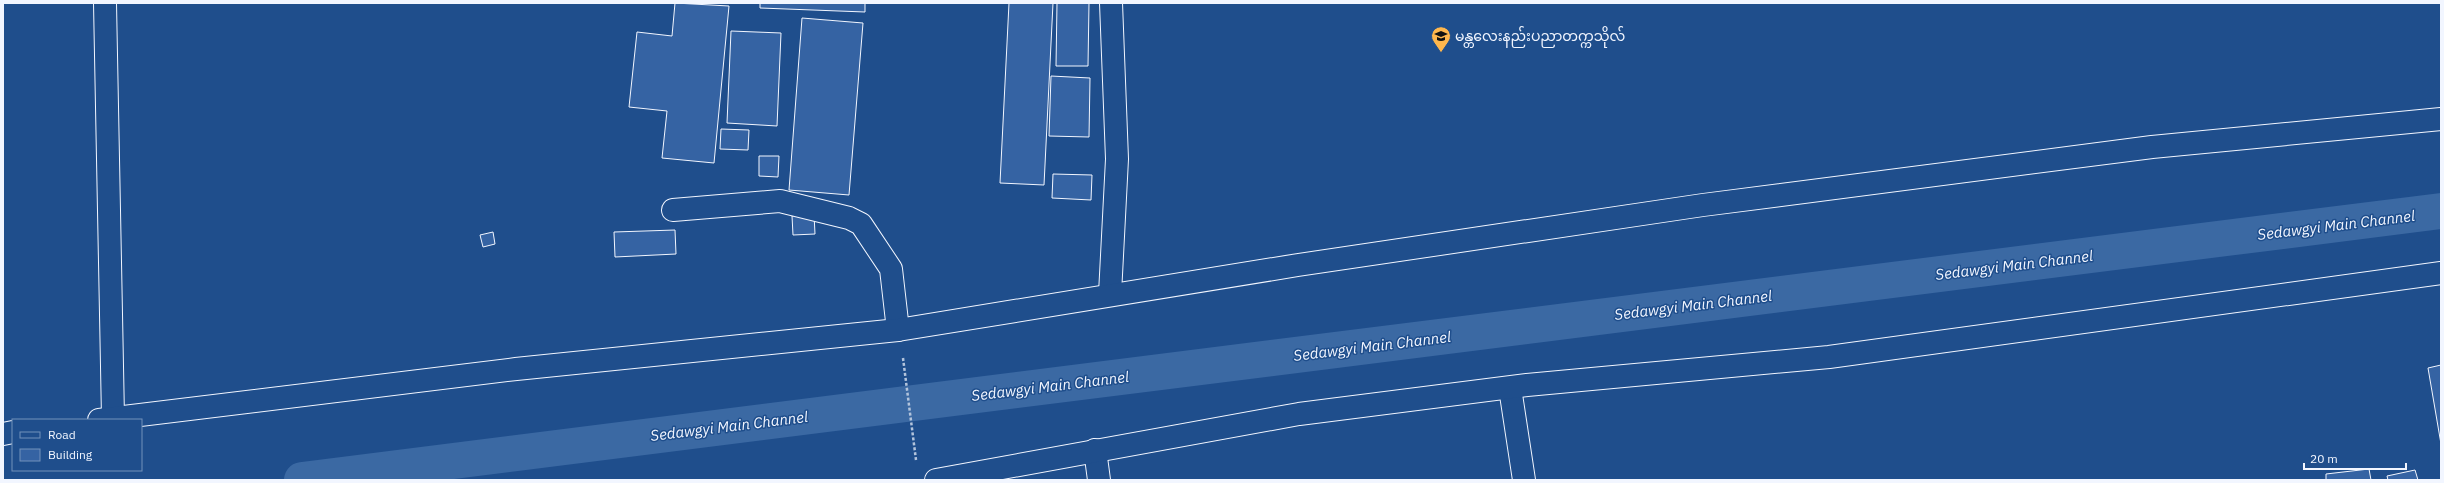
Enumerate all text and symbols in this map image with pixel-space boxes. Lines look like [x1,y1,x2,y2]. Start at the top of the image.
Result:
school or university icon: မန္တလေးနည်းပညာတက္ကသိုလ် [1430,25,1452,53]
place label: မန္တလေးနည်းပညာတက္ကသိုလ် [1455,26,1625,48]
water label: Sedawgyi Main Channel [2256,206,2416,244]
water label: Sedawgyi Main Channel [1934,246,2094,284]
water label: Sedawgyi Main Channel [1613,286,1773,324]
water label: Sedawgyi Main Channel [1292,327,1452,365]
water label: Sedawgyi Main Channel [970,367,1130,405]
water label: Sedawgyi Main Channel [649,407,809,445]
legend [12,419,142,471]
text: Road [48,427,76,442]
scale bar [2304,445,2406,471]
text: Building [48,447,93,462]
text: 20 m [2310,451,2338,466]

